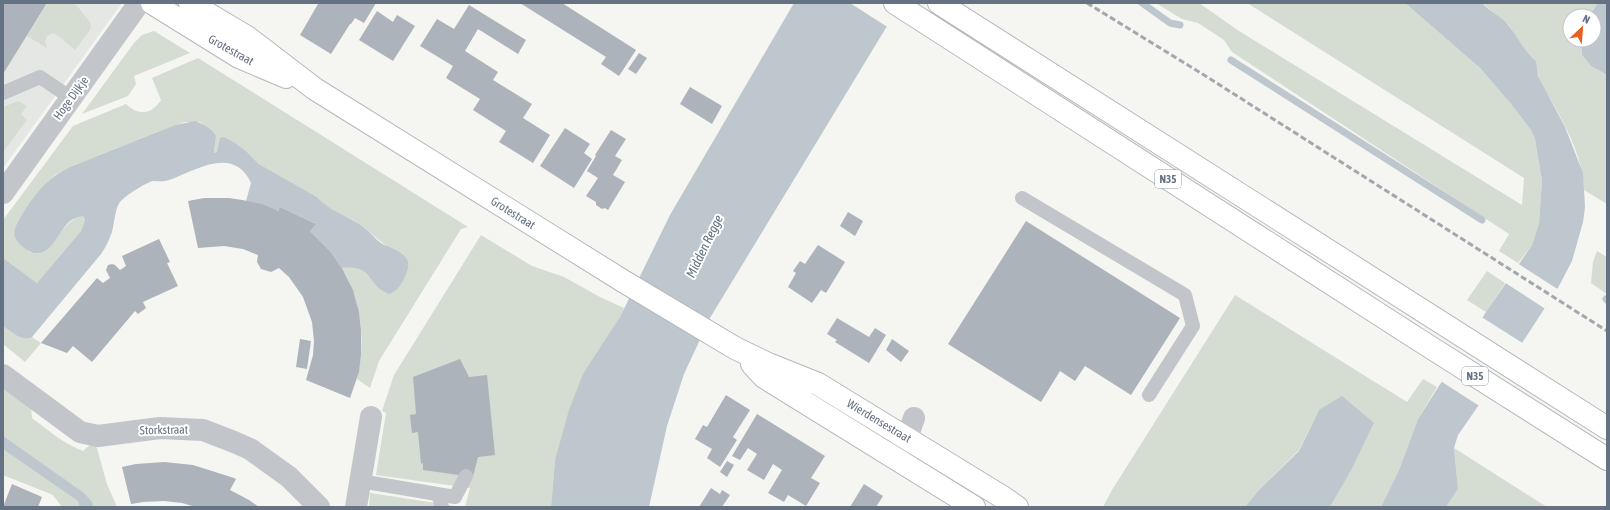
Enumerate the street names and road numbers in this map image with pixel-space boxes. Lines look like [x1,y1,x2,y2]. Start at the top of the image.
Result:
street label: Grotestraat [206,32,257,68]
street label: Hoge Dijkje [51,74,91,122]
road number: N35 [1155,170,1181,188]
street label: Grotestraat [488,194,538,232]
road number: N35 [1462,367,1488,385]
street label: Wierdensestraat [844,396,914,446]
street label: Storkstraat [140,423,189,437]

